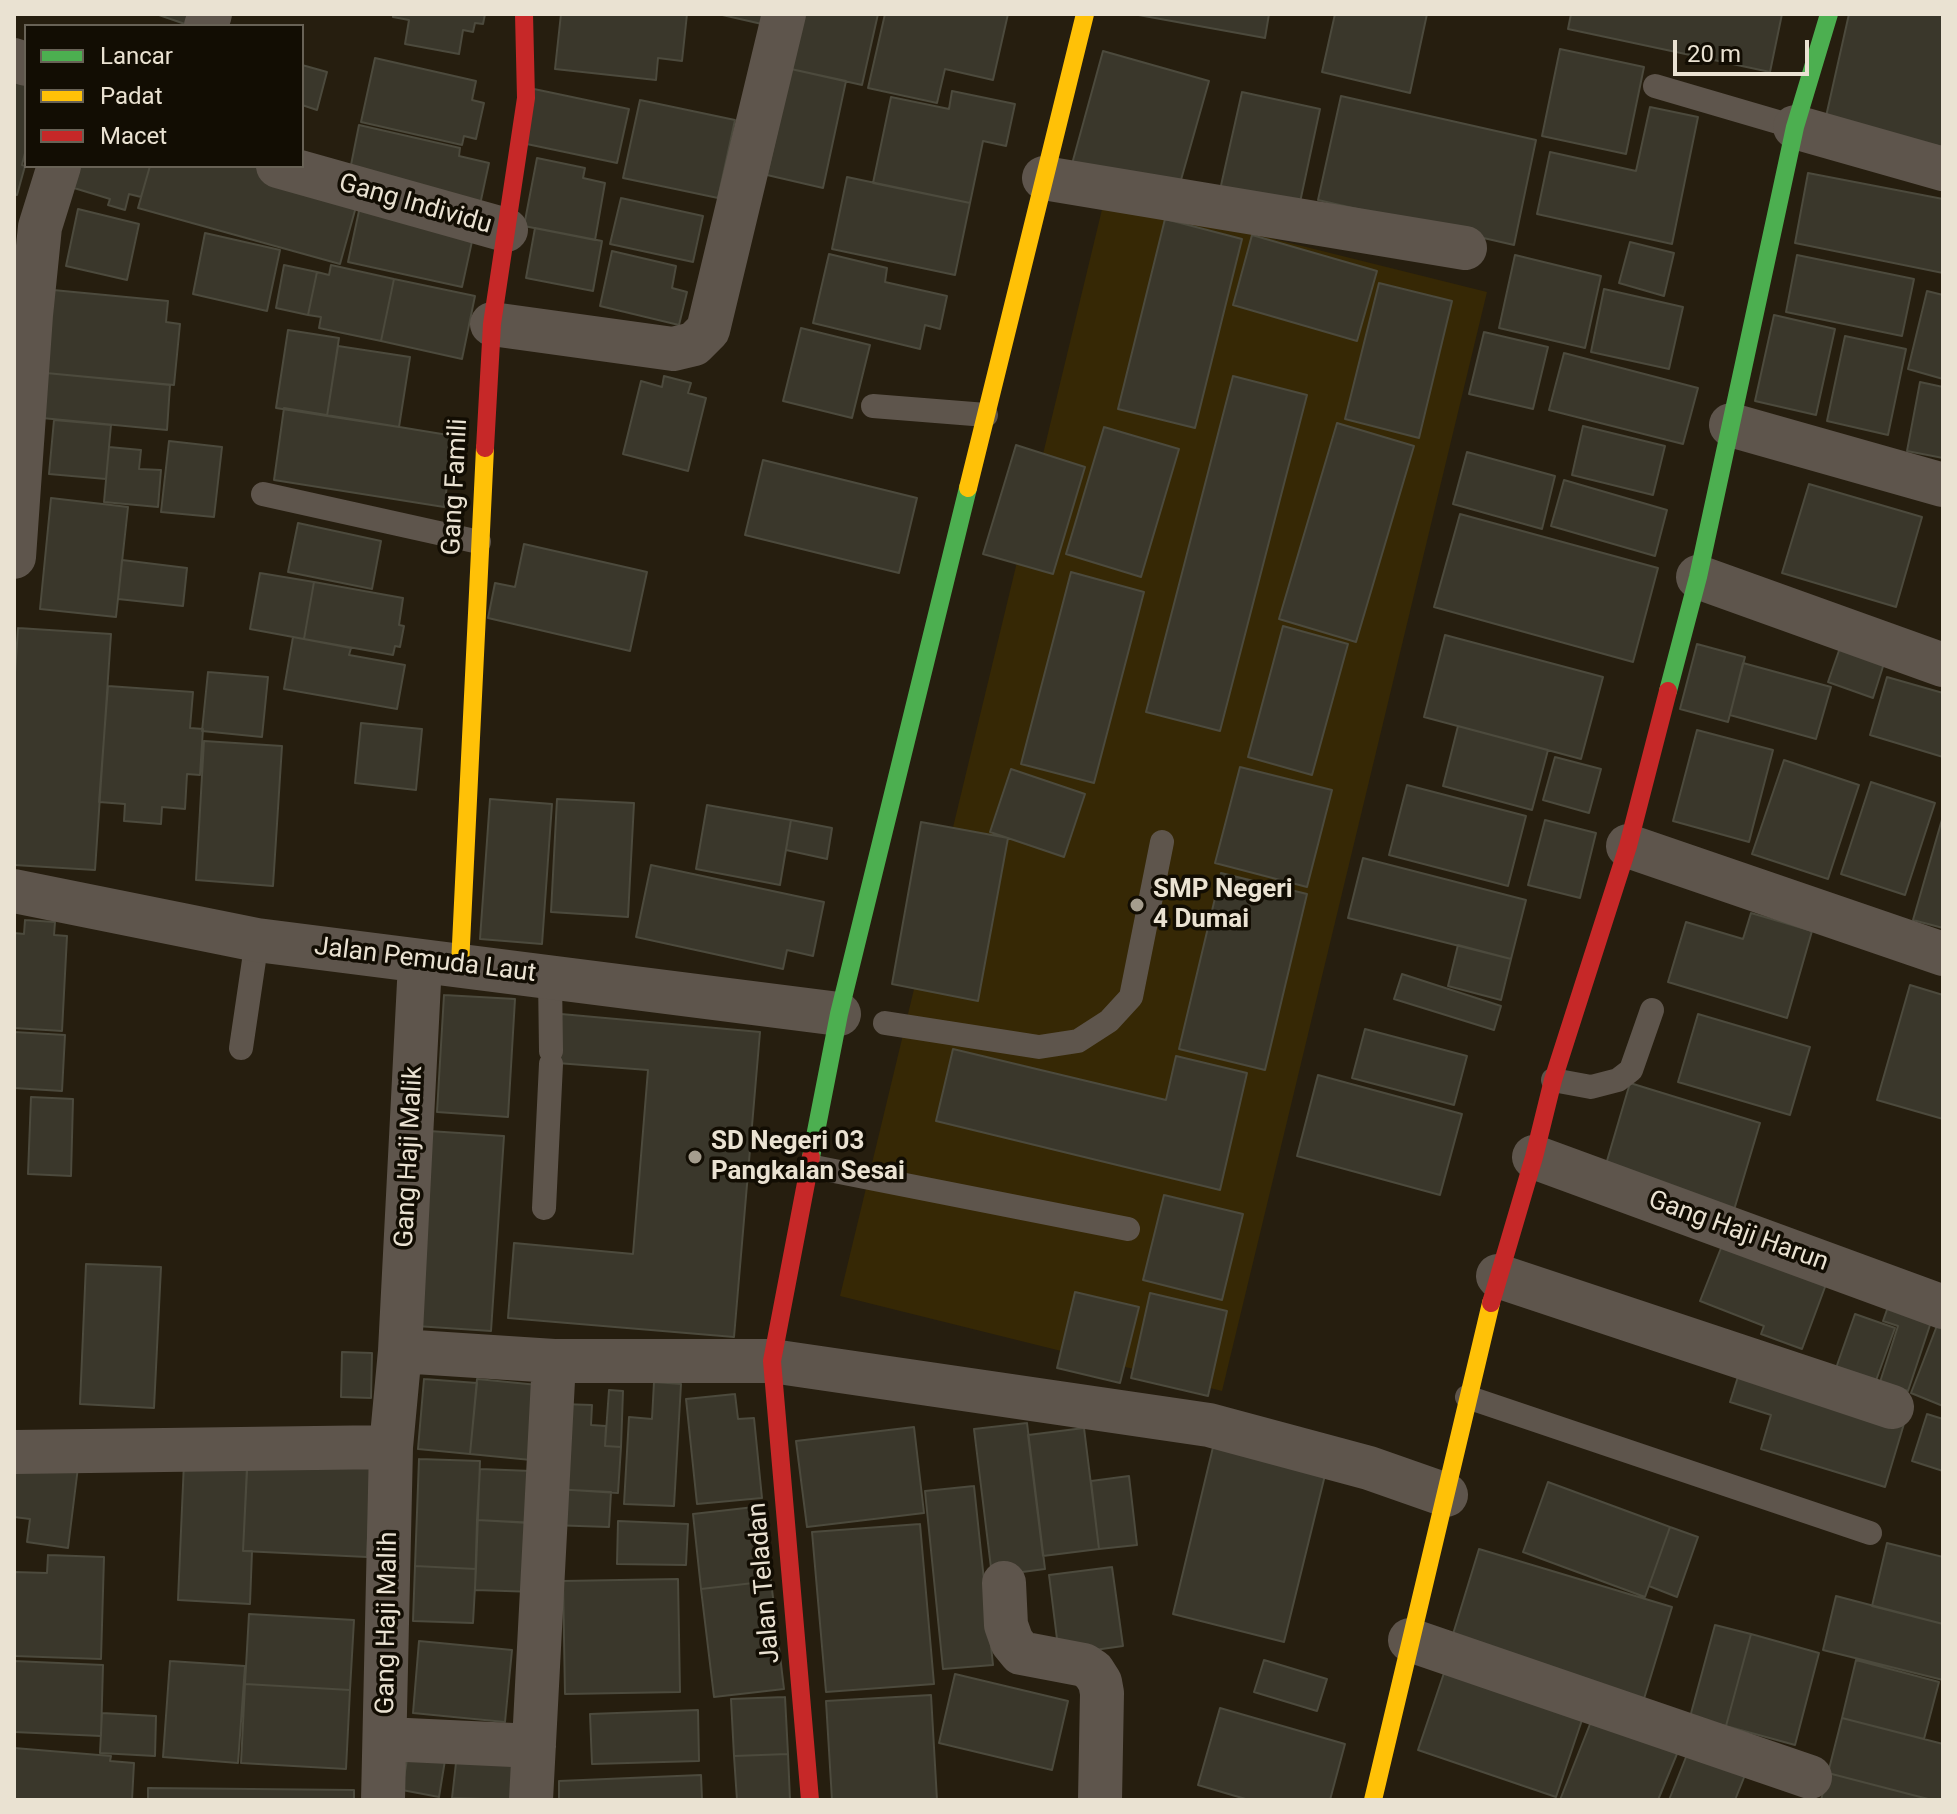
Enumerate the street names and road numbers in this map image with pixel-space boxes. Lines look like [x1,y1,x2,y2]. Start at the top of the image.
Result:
street label: Gang Individu [335,168,495,242]
street label: Gang Famili [437,418,475,556]
street label: Jalan Pemuda Laut [312,932,538,990]
street label: Gang Haji Malik [390,1066,430,1248]
street label: Gang Haji Harun [1644,1185,1832,1279]
street label: Jalan Teladan [742,1501,788,1665]
street label: Gang Haji Malih [371,1531,405,1715]

